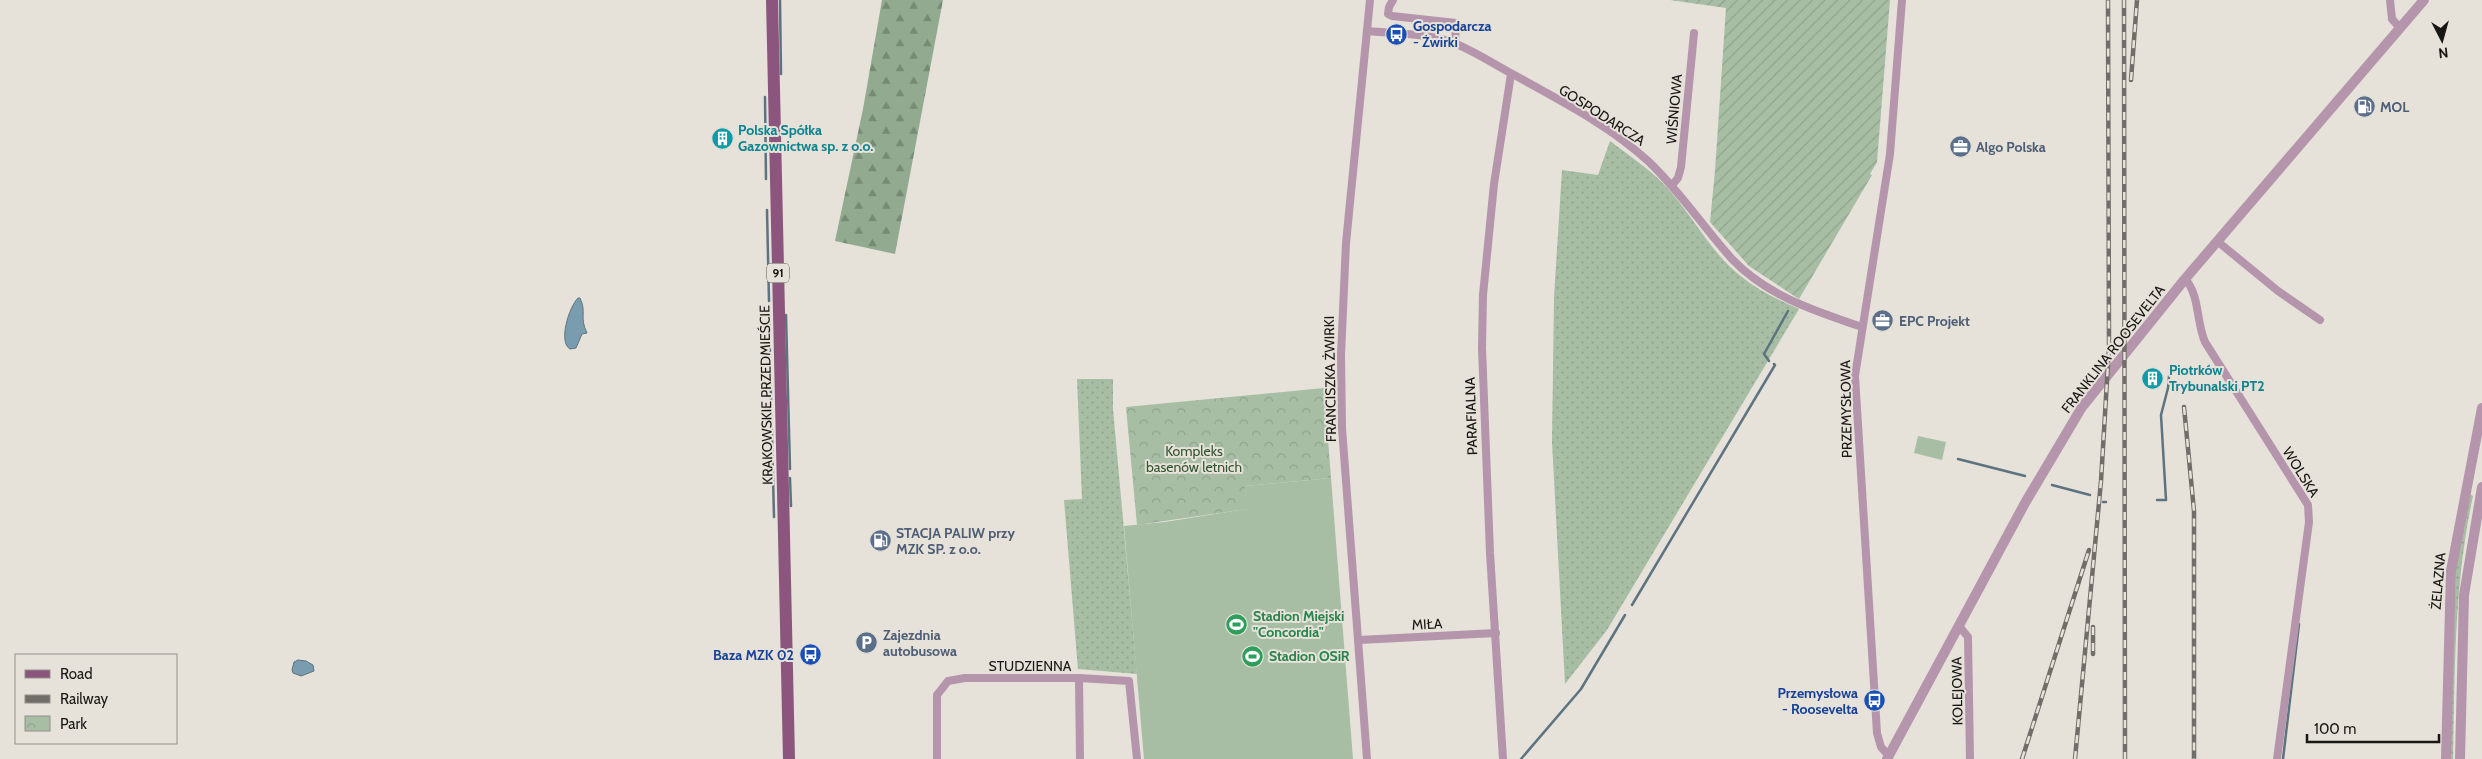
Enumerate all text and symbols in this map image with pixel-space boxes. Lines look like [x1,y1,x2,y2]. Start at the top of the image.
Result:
north arrow [2417,15,2467,65]
place label: Gospodarcza - Żwirki [1413,17,1492,51]
bus stop icon: Gospodarcza - Żwirki [1385,22,1409,46]
text: N [2437,43,2449,62]
street label: WIŚNIOWA [1662,73,1686,145]
street label: GOSPODARCZA [1556,80,1649,150]
fuel station icon: MOL [2352,95,2376,119]
place label: MOL [2380,98,2409,116]
place label: Polska Spółka Gazownictwa sp. z o.o. [738,121,873,155]
building icon: Polska Spółka Gazownictwa sp. z o.o. [710,126,734,150]
office icon: Algo Polska [1948,135,1972,159]
place label: Algo Polska [1976,138,2046,156]
road number: 91 [767,264,789,282]
street label: FRANKLINA ROOSEVELTA [2057,281,2169,417]
street label: KRAKOWSKIE PRZEDMIEŚCIE [755,305,777,485]
office icon: EPC Projekt [1871,309,1895,333]
place label: EPC Projekt [1899,312,1970,330]
street label: FRANCISZKA ŻWIRKI [1320,316,1340,442]
street label: PRZEMYSŁOWA [1836,359,1856,458]
place label: Piotrków Trybunalski PT2 [2169,361,2265,395]
building icon: Piotrków Trybunalski PT2 [2141,366,2165,390]
street label: PARAFIALNA [1461,376,1481,455]
park label: Kompleks basenów letnich [1146,442,1242,476]
street label: WOLSKA [2279,444,2324,501]
place label: STACJA PALIW przy MZK SP. z o.o. [896,524,1015,558]
fuel station icon: STACJA PALIW przy MZK SP. z o.o. [868,529,892,553]
street label: ŻELAZNA [2427,551,2449,610]
place label: Stadion Miejski "Concordia" [1253,607,1344,641]
sports icon: Stadion Miejski "Concordia" [1225,612,1249,636]
street label: MIŁA [1411,614,1443,634]
place label: Zajezdnia autobusowa [883,626,957,660]
parking icon: Zajezdnia autobusowa [855,631,879,655]
bus stop icon: Baza MZK 02 [798,643,822,667]
sports icon: Stadion OSiR [1241,644,1265,668]
place label: Baza MZK 02 [713,646,794,664]
place label: Stadion OSiR [1269,647,1350,665]
legend [15,654,178,744]
street label: KOLEJOWA [1947,656,1967,725]
street label: STUDZIENNA [988,657,1072,675]
text: Road [60,665,93,683]
place label: Przemysłowa - Roosevelta [1778,684,1858,718]
bus stop icon: Przemysłowa - Roosevelta [1862,689,1886,713]
text: Railway [60,690,109,708]
scale bar [2307,712,2440,744]
text: Park [60,715,87,733]
text: 100 m [2314,720,2356,738]

